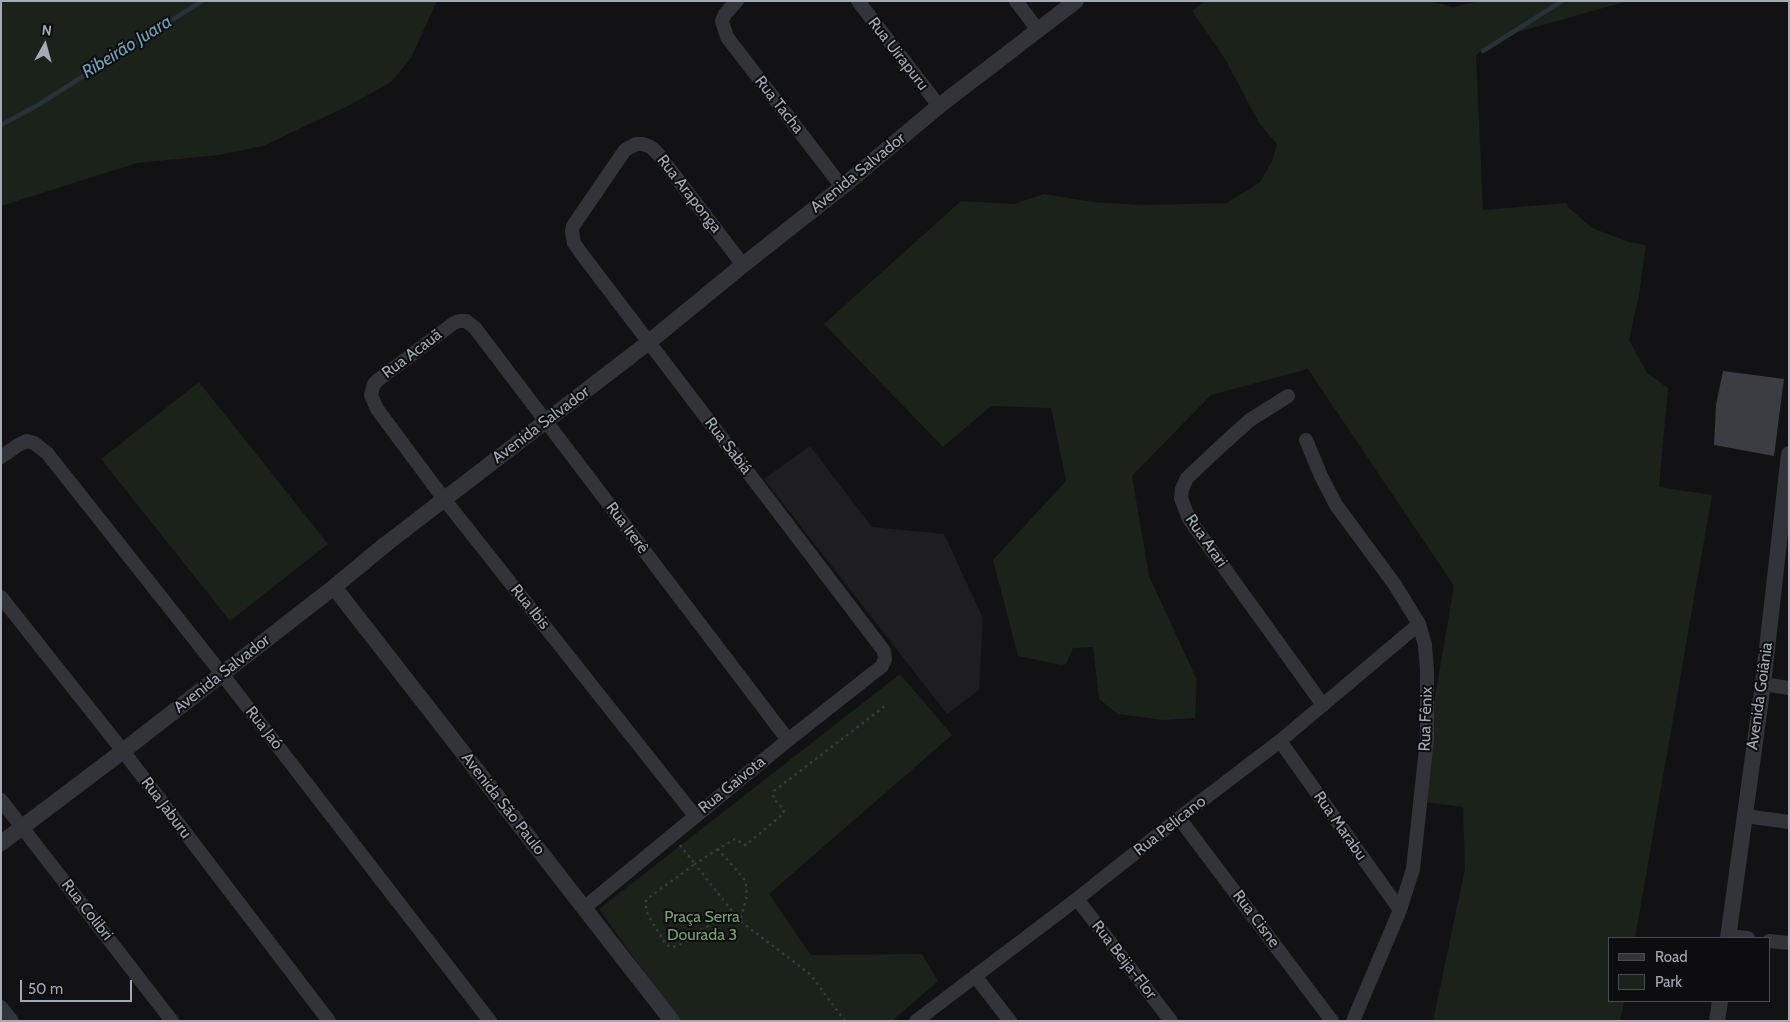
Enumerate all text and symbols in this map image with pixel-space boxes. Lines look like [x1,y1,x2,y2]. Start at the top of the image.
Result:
water label: Ribeirão Juara [78,11,176,83]
street label: Rua Uirapuru [864,14,932,94]
north arrow [20,20,70,70]
text: N [41,21,53,40]
street label: Rua Tacha [751,72,807,138]
street label: Avenida Salvador [807,129,909,217]
street label: Rua Araponga [653,151,725,237]
street label: Rua Acauã [378,325,446,383]
street label: Avenida Salvador [489,382,593,468]
street label: Rua Sabiá [700,414,756,478]
street label: Rua Irerê [602,499,652,557]
street label: Rua Arari [1181,511,1231,571]
street label: Rua Ibis [506,581,554,633]
street label: Avenida Salvador [170,631,274,717]
street label: Avenida Goiânia [1743,641,1777,751]
street label: Rua Fênix [1415,686,1437,752]
street label: Rua Jaó [241,703,287,753]
street label: Avenida São Paulo [457,749,549,859]
street label: Rua Gaivota [695,752,769,818]
street label: Rua Jaburu [137,774,195,842]
street label: Rua Marabu [1309,788,1371,864]
street label: Rua Pelicano [1130,792,1210,860]
street label: Rua Colibri [57,876,117,944]
street label: Rua Cisne [1228,887,1284,951]
park label: Praça Serra Dourada 3 [664,907,740,945]
street label: Rua Beija-Flor [1087,917,1161,1003]
legend [1608,937,1770,1002]
text: Road [1655,948,1688,966]
scale bar [22,970,135,1002]
text: Park [1655,973,1682,991]
text: 50 m [28,980,63,998]

